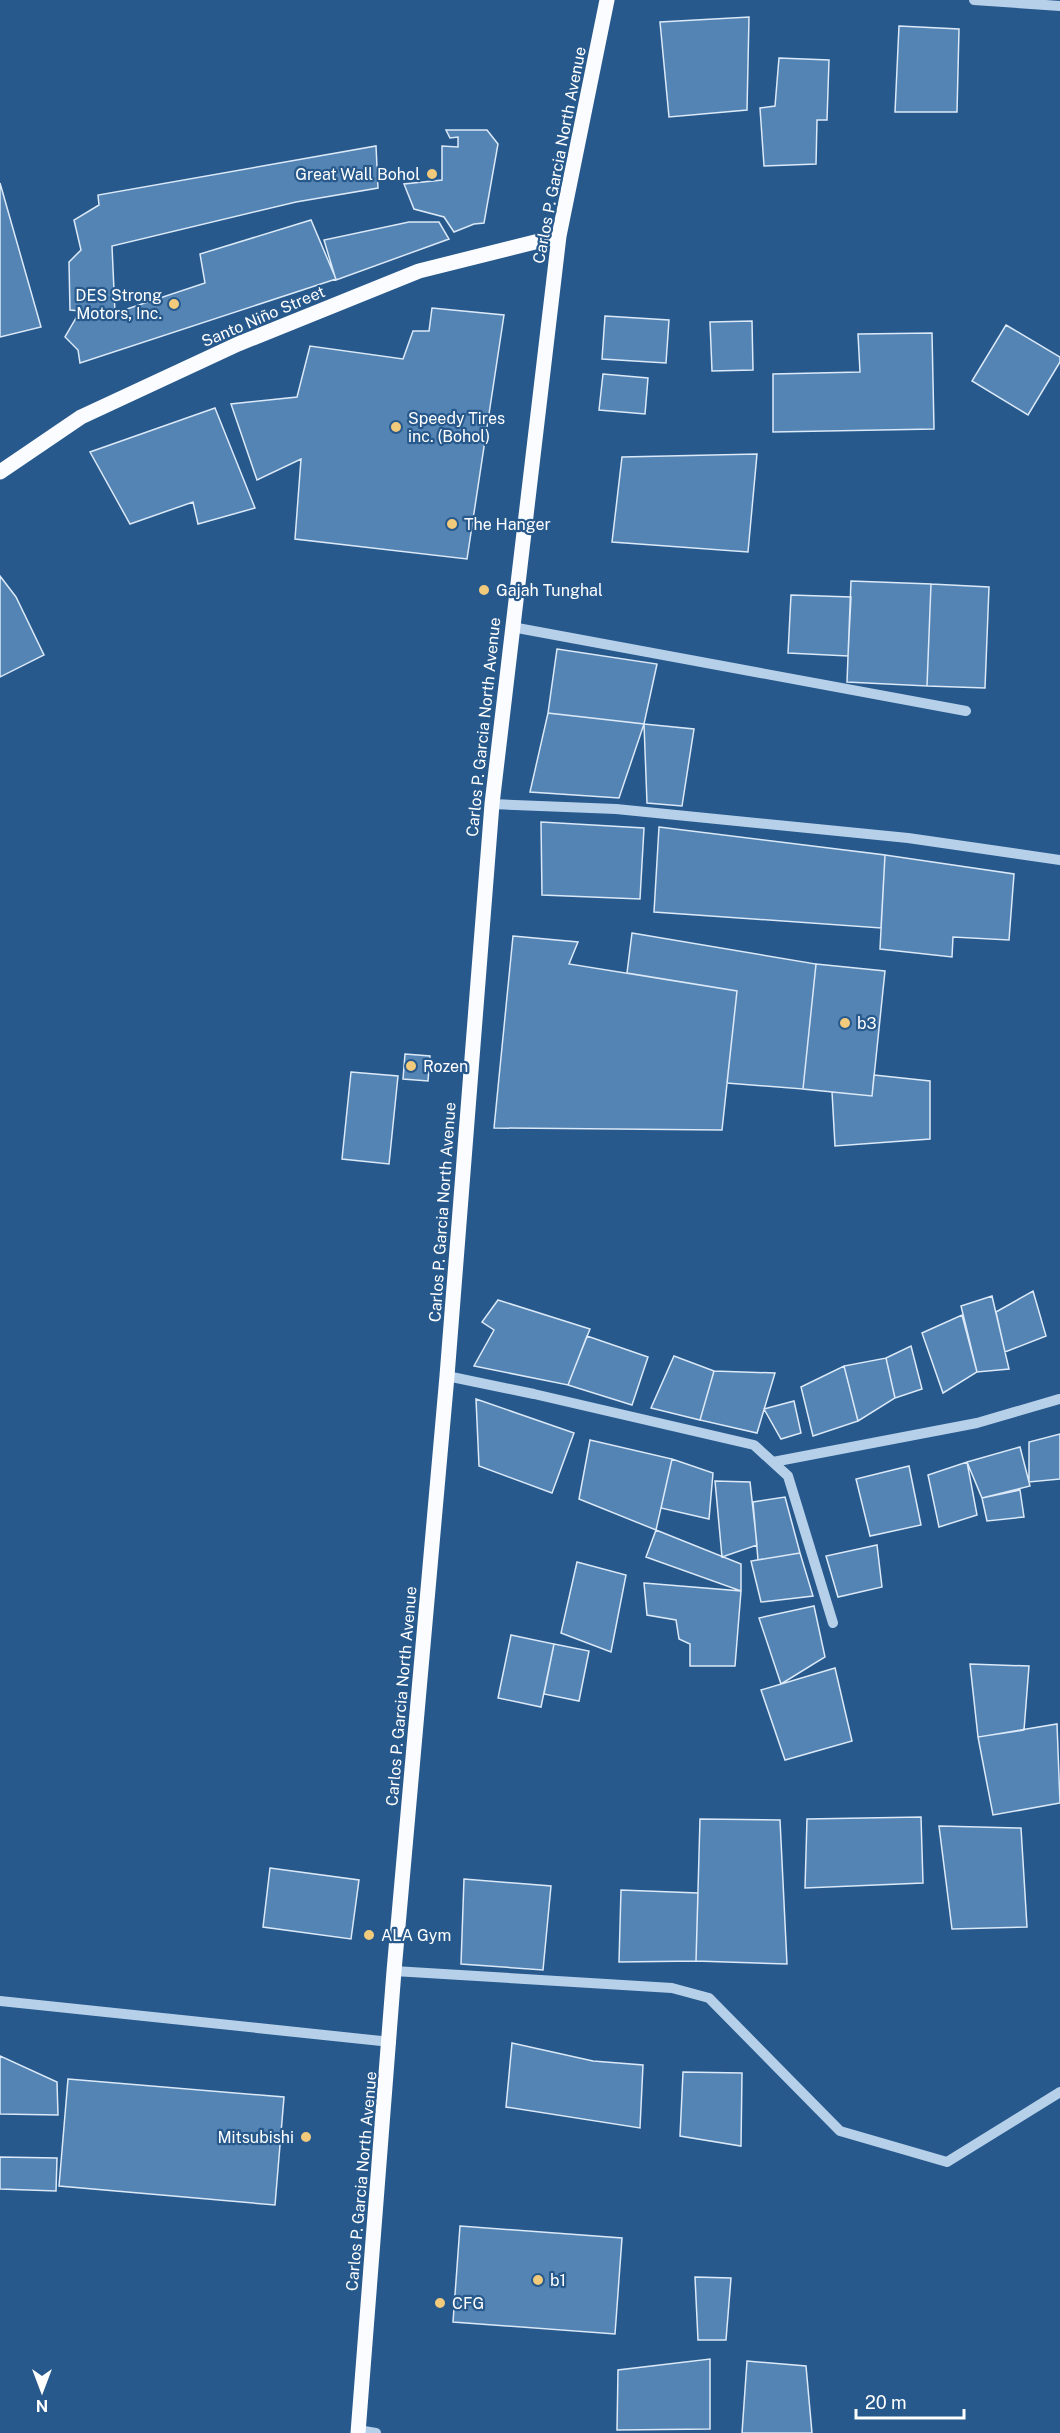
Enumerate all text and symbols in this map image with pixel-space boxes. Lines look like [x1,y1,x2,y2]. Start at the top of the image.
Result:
street label: Carlos P. Garcia North Avenue [529,45,590,265]
place label: Great Wall Bohol [295,165,420,184]
marker: Great Wall Bohol [425,167,439,181]
street label: Santo Niño Street [199,282,328,351]
place label: DES Strong Motors, Inc. [75,286,162,323]
marker: DES Strong Motors, Inc. [167,297,181,311]
place label: Speedy Tires inc. (Bohol) [408,409,505,446]
marker: Speedy Tires inc. (Bohol) [389,420,403,434]
place label: The Hanger [464,515,551,534]
marker: The Hanger [445,517,459,531]
place label: Gajah Tunghal [496,581,603,600]
marker: Gajah Tunghal [477,583,491,597]
street label: Carlos P. Garcia North Avenue [463,616,504,838]
place label: b3 [857,1014,877,1033]
marker: b3 [838,1016,852,1030]
place label: Rozen [423,1057,468,1076]
marker: Rozen [404,1059,418,1073]
street label: Carlos P. Garcia North Avenue [425,1101,460,1323]
street label: Carlos P. Garcia North Avenue [382,1585,421,1807]
place label: ALA Gym [381,1926,451,1945]
marker: ALA Gym [362,1928,376,1942]
street label: Carlos P. Garcia North Avenue [342,2070,381,2292]
place label: Mitsubishi [217,2128,294,2147]
marker: Mitsubishi [299,2130,313,2144]
place label: b1 [550,2271,566,2290]
marker: b1 [531,2273,545,2287]
place label: CFG [452,2294,484,2313]
marker: CFG [433,2296,447,2310]
north arrow [12,2361,72,2421]
scale bar [856,2382,964,2420]
text: 20 m [865,2392,907,2413]
text: N [36,2396,48,2415]

